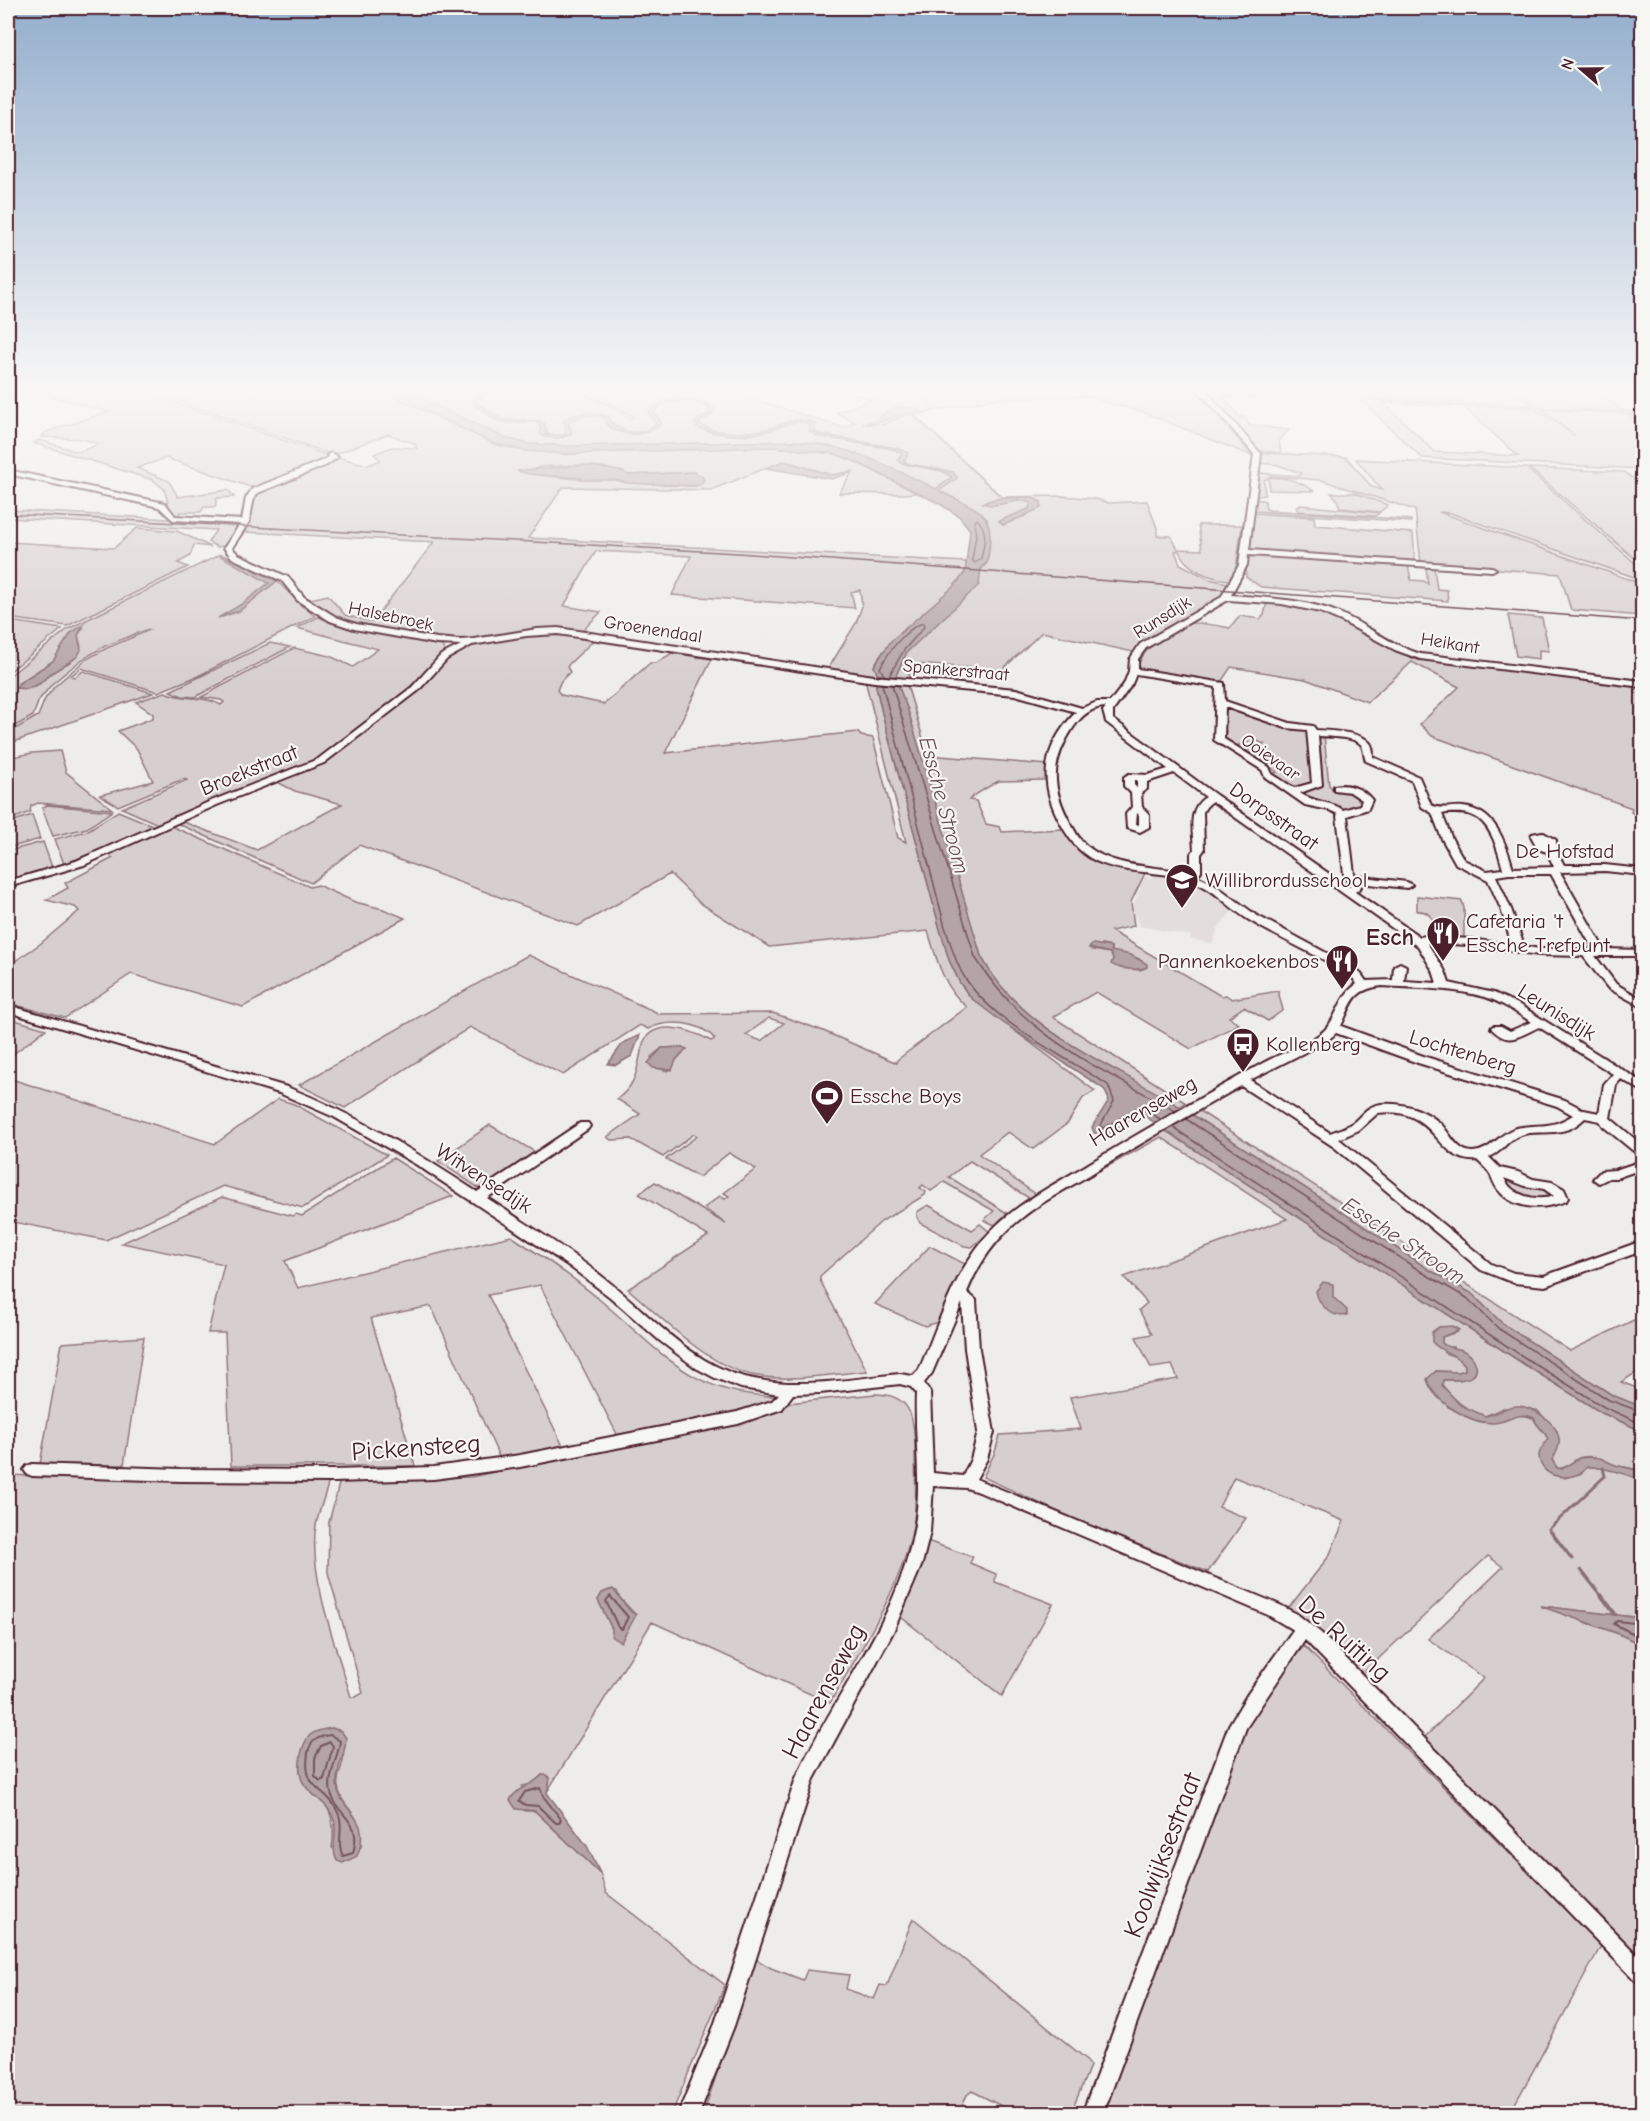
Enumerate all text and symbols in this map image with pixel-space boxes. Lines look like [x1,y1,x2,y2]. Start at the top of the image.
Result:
north arrow [1551,39,1611,99]
text: N [1558,56,1578,72]
street label: Runsdijk [1130,591,1195,643]
street label: Halsebroek [346,597,436,636]
street label: Groenendaal [602,611,704,648]
street label: Heikant [1419,629,1481,659]
street label: Spankerstraat [902,655,1011,686]
street label: Ooievaar [1237,730,1305,786]
water label: Essche Stroom [913,734,975,877]
street label: Broekstraat [197,739,302,800]
street label: Dorpsstraat [1225,777,1324,856]
street label: De Hofstad [1516,839,1614,863]
school or university icon: Willibrordusschool [1164,862,1200,909]
place label: Willibrordusschool [1205,868,1367,892]
place label: Cafetaria 't Essche Trefpunt [1466,909,1611,957]
restaurant icon: Cafetaria 't Essche Trefpunt [1425,915,1461,962]
district label: Esch [1366,923,1414,951]
restaurant icon: Pannenkoekenbos [1324,943,1360,990]
place label: Pannenkoekenbos [1158,949,1319,973]
street label: Leunisdijk [1514,979,1600,1045]
street label: Lochtenberg [1407,1024,1519,1080]
bus stop icon: Kollenberg [1225,1026,1261,1073]
place label: Kollenberg [1266,1032,1361,1056]
street label: Haarenseweg [1085,1071,1201,1151]
sports icon: Essche Boys [809,1078,845,1125]
place label: Essche Boys [850,1084,961,1108]
street label: Witvensedijk [431,1138,537,1218]
water label: Essche Stroom [1337,1192,1470,1290]
street label: Pickensteeg [350,1429,482,1467]
street label: De Ruiting [1292,1589,1397,1688]
street label: Haarenseweg [776,1619,872,1764]
street label: Koolwijksestraat [1118,1767,1209,1942]

